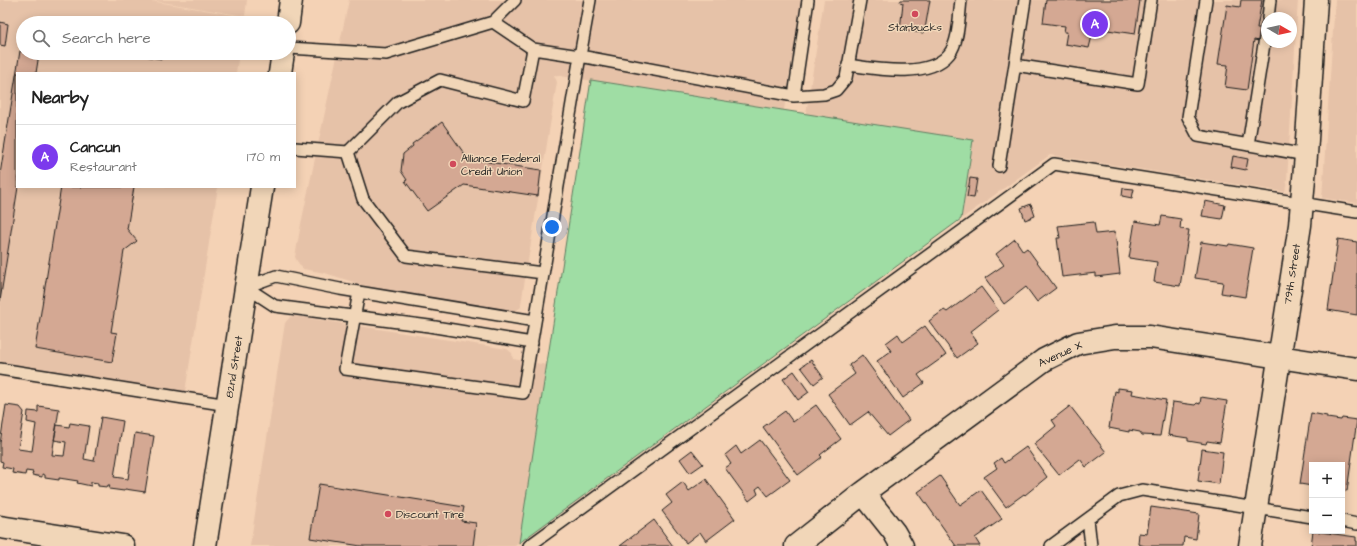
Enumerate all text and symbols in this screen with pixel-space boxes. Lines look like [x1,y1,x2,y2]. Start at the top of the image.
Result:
marker: Starbucks [910,9,920,19]
pin: A [1082,9,1108,39]
north arrow [1261,12,1297,48]
search box [16,16,296,60]
place label: Starbucks [888,20,943,35]
icon: search [30,27,52,49]
text: Search here [62,28,151,49]
text: Nearby [32,86,89,110]
text: Cancun [70,137,120,158]
text: A [41,148,49,166]
text: 170 m [247,148,280,166]
place label: Alliance Federal Credit Union [461,151,540,179]
text: Restaurant [70,158,137,176]
marker: Alliance Federal Credit Union [448,159,458,169]
your location [542,217,562,237]
street label: 79th Street [1280,242,1304,305]
street label: 82nd Street [222,334,246,399]
street label: Avenue X [1036,337,1085,371]
map controls [1309,462,1345,534]
button: + [1309,462,1345,498]
button: − [1309,498,1345,534]
place label: Discount Tire [396,507,464,522]
marker: Discount Tire [383,509,393,519]

